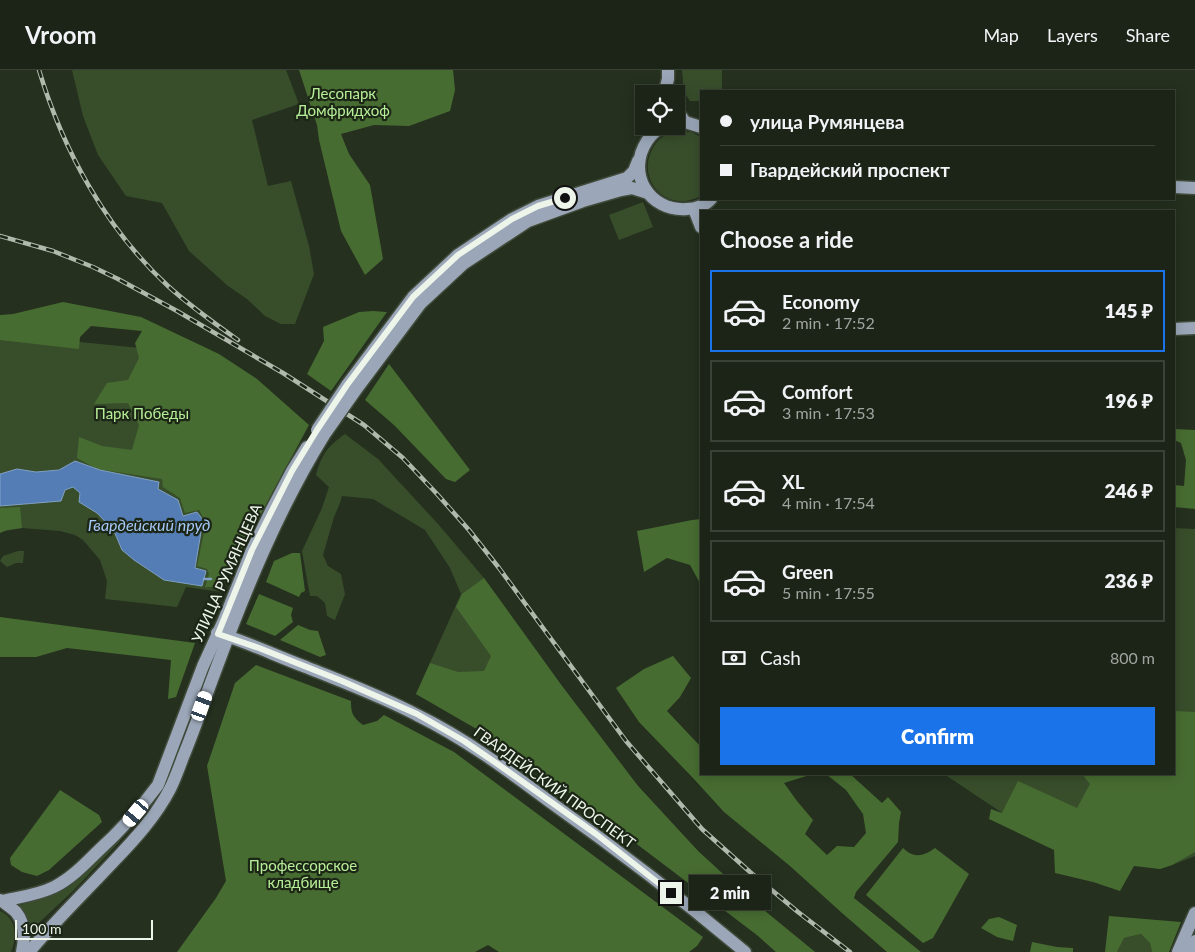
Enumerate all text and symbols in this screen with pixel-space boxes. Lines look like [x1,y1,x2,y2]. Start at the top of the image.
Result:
text: Vroom [25,20,97,49]
text: Map [983,24,1019,46]
text: Layers [1047,24,1098,46]
text: Share [1126,24,1170,46]
park label: Лесопарк Домфридхоф [296,84,390,119]
map controls [635,85,685,135]
button: locate [635,85,685,135]
text: улица Румянцева [750,110,904,133]
text: Гвардейский проспект [750,158,950,181]
route start [554,187,576,209]
text: Choose a ride [720,226,854,253]
icon: car [722,289,767,334]
text: Economy [782,290,860,313]
text: 145 ₽ [1104,299,1153,322]
text: 2 min · 17:52 [782,313,875,332]
icon: car [722,379,767,424]
text: Comfort [782,380,853,403]
text: 196 ₽ [1104,389,1153,412]
text: 3 min · 17:53 [782,403,875,422]
park label: Парк Победы [95,404,189,422]
icon: car [722,469,767,514]
text: XL [782,470,805,493]
text: 246 ₽ [1104,479,1153,502]
text: 4 min · 17:54 [782,493,875,512]
street label: УЛИЦА РУМЯНЦЕВА [187,500,265,645]
water label: Гвардейский пруд [88,515,210,534]
icon: car [722,559,767,604]
text: Green [782,560,833,583]
text: 236 ₽ [1104,569,1153,592]
text: 5 min · 17:55 [782,583,875,602]
icon: cash [720,644,748,672]
text: Cash [760,646,801,669]
text: 800 m [1110,648,1155,667]
car [189,689,214,723]
button: Confirm [720,707,1155,765]
street label: ГВАРДЕЙСКИЙ ПРОСПЕКТ [471,722,639,852]
car [120,797,151,829]
park label: Профессорское кладбище [249,856,357,891]
callout: 2 min [688,876,771,910]
route end [660,882,682,904]
text: 2 min [710,883,750,902]
scale bar [15,917,152,940]
text: 100 m [22,920,61,937]

